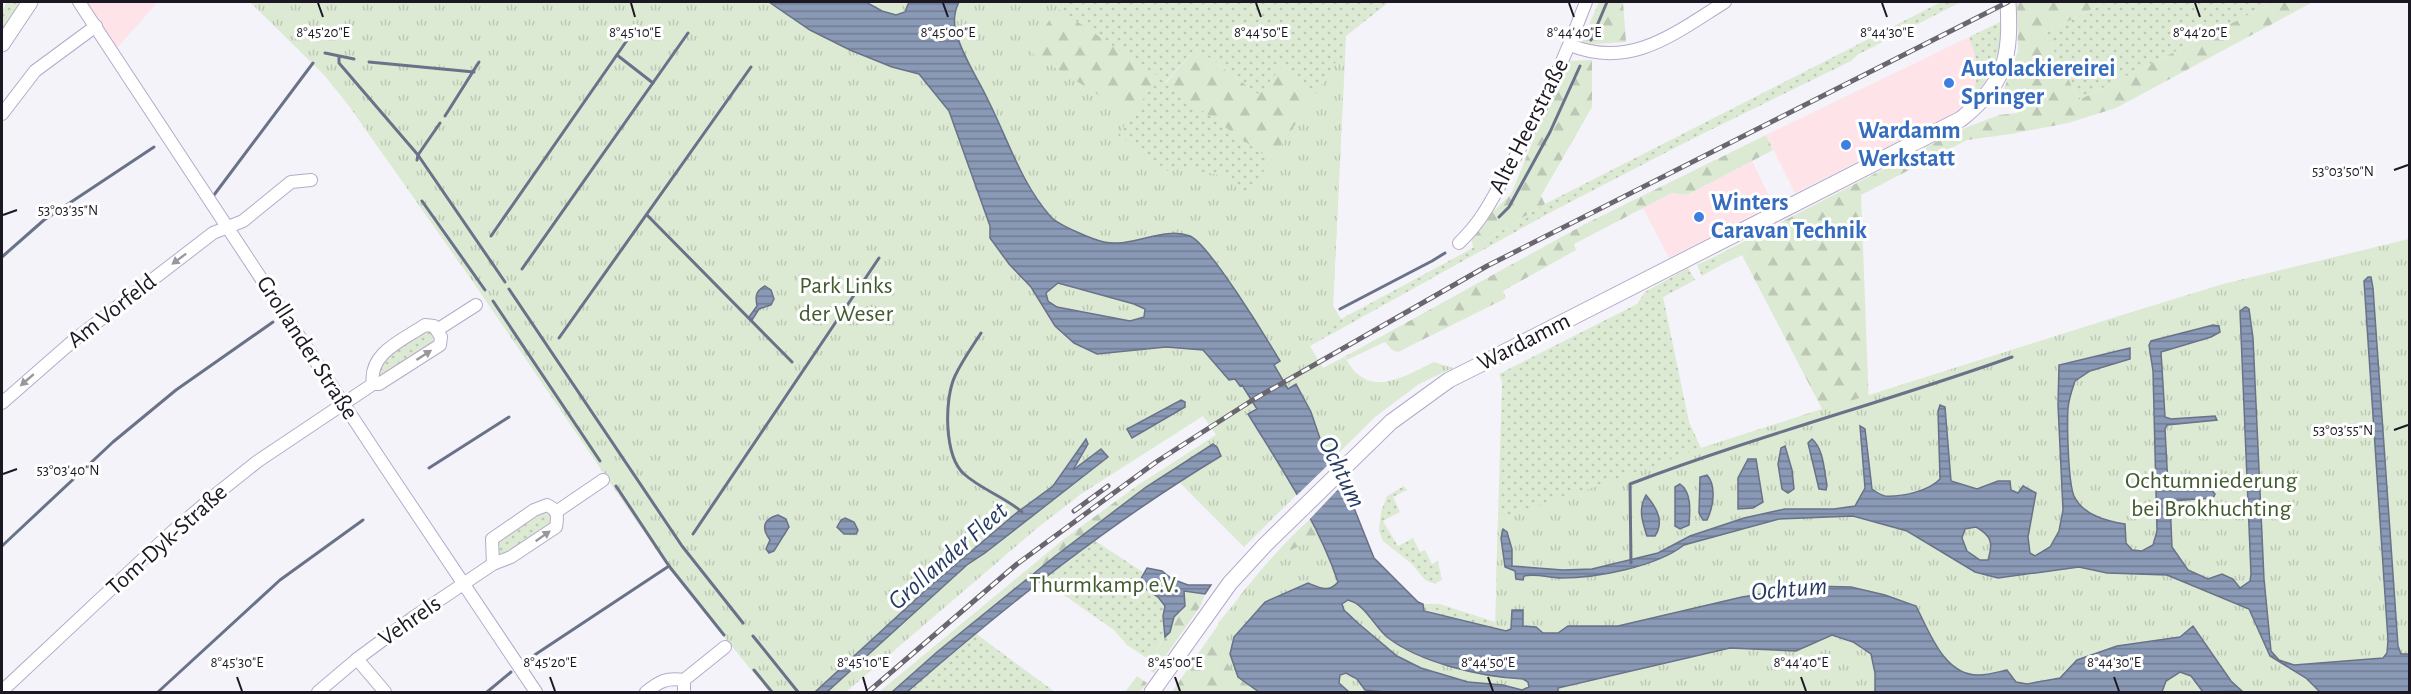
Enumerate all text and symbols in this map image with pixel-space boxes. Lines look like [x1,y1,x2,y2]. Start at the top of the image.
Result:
text: 8°45'20"E [296,25,350,40]
text: 8°45'10"E [609,25,661,40]
text: 8°45'00"E [921,25,975,40]
text: 8°44'50"E [1234,25,1288,40]
text: 8°44'40"E [1547,25,1602,40]
text: 8°44'30"E [1860,25,1914,40]
text: 8°44'20"E [2173,25,2227,40]
street label: Alte Heerstraße [1485,55,1573,197]
place label: Autolackiereirei Springer [1961,57,2116,109]
marker: Autolackiereirei Springer [1942,76,1956,90]
place label: Wardamm Werkstatt [1858,119,1961,171]
marker: Wardamm Werkstatt [1839,138,1853,152]
text: 53°03'50"N [2312,164,2374,179]
place label: Winters Caravan Technik [1711,191,1867,243]
text: 53°03'35"N [38,203,98,218]
marker: Winters Caravan Technik [1692,210,1706,224]
one-way arrow [172,252,187,264]
street label: Am Vorfeld [63,269,161,353]
street label: Grollander Straße [252,272,362,424]
park label: Park Links der Weser [799,274,893,326]
street label: Wardamm [1474,309,1574,375]
one-way arrow [415,350,432,361]
one-way arrow [20,373,35,386]
text: 53°03'55"N [2313,423,2373,438]
water label: Ochtum [1314,432,1370,512]
text: 53°03'40"N [36,463,100,478]
park label: Ochtumniederung bei Brokhuchting [2125,469,2297,521]
street label: Tom-Dyk-Straße [102,480,232,600]
water label: Grollander Fleet [883,497,1013,615]
one-way arrow [535,530,551,542]
park label: Thurmkamp e.V. [1029,573,1179,597]
water label: Ochtum [1750,573,1828,605]
street label: Vehrels [375,591,445,651]
text: 8°45'30"E [210,655,264,670]
text: 8°45'20"E [523,655,577,670]
text: 8°45'10"E [837,655,889,670]
text: 8°45'00"E [1148,655,1202,670]
text: 8°44'50"E [1461,655,1515,670]
text: 8°44'40"E [1774,655,1829,670]
text: 8°44'30"E [2087,655,2141,670]

